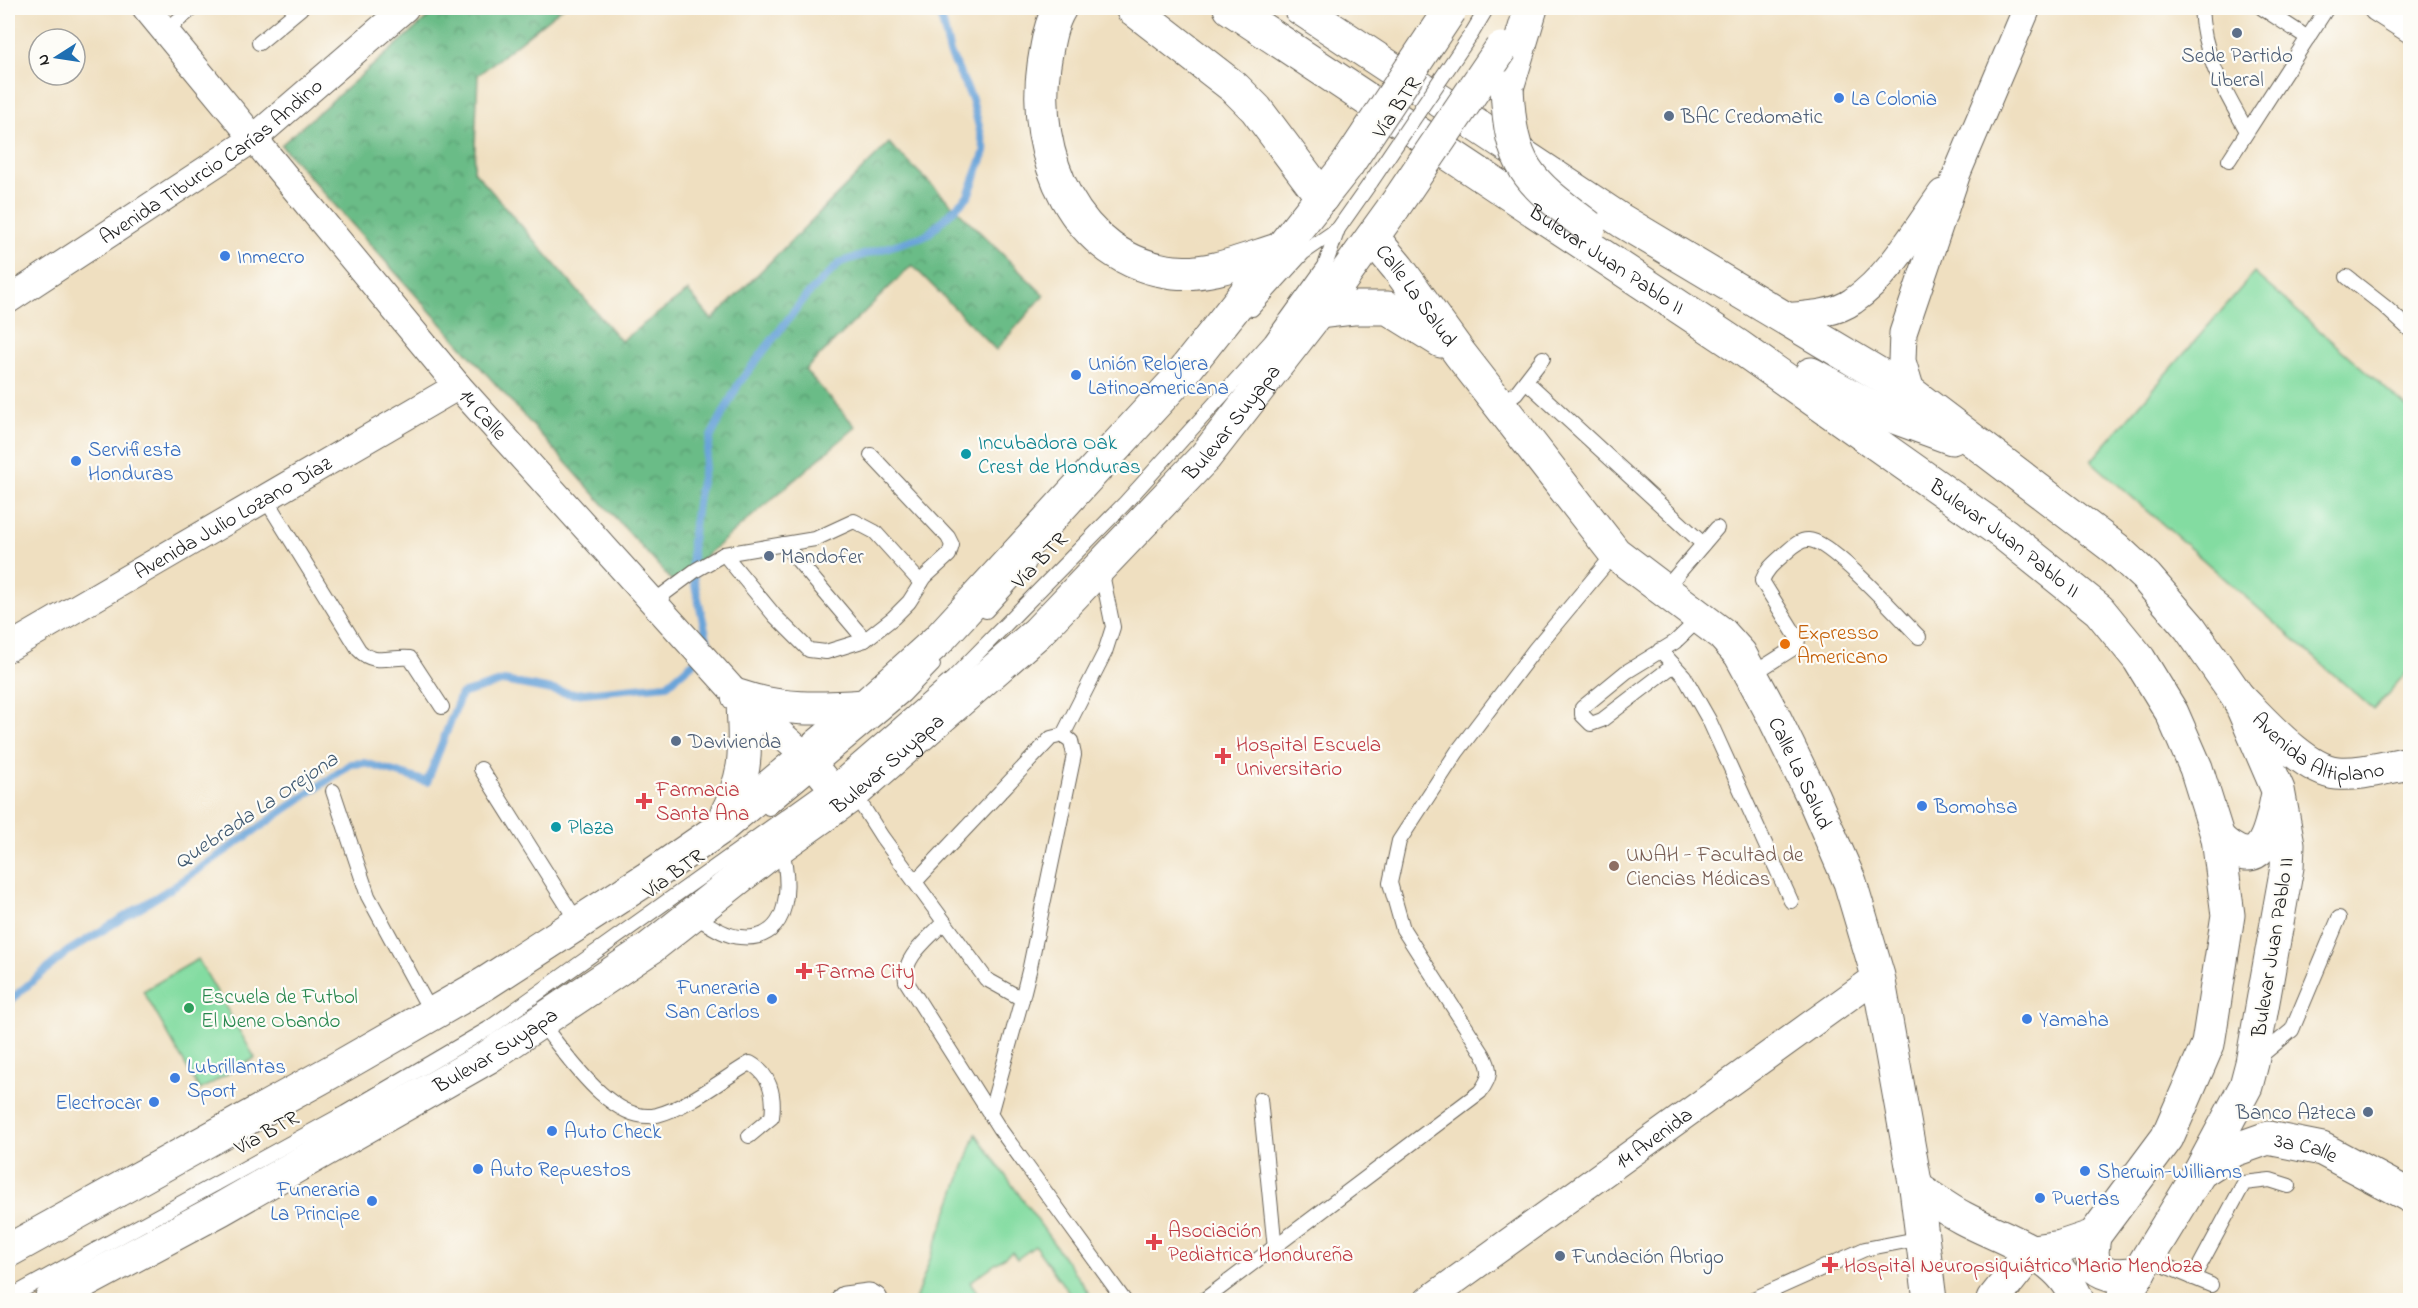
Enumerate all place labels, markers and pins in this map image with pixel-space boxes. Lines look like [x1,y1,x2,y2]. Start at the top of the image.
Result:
marker: Sede Partido Liberal [2230,26,2244,40]
place label: Sede Partido Liberal [2181,42,2293,96]
place label: La Colonia [1851,85,1937,115]
marker: La Colonia [1832,91,1846,105]
place label: BAC Credomatic [1680,103,1823,133]
marker: BAC Credomatic [1662,109,1676,123]
place label: Inmecro [237,243,305,273]
marker: Inmecro [218,249,232,263]
place label: Unión Relojera Latinoamericana [1088,350,1229,404]
marker: Unión Relojera Latinoamericana [1069,368,1083,382]
place label: Incubadora Oak Crest de Honduras [978,429,1141,483]
place label: Servifiesta Honduras [88,436,181,490]
marker: Incubadora Oak Crest de Honduras [959,447,973,461]
marker: Servifiesta Honduras [69,454,83,468]
place label: Mandofer [781,543,864,573]
marker: Mandofer [762,549,776,563]
place label: Expresso Americano [1797,619,1888,673]
marker: Expresso Americano [1778,637,1792,651]
place label: Davivienda [687,728,781,758]
place label: Hospital Escuela Universitario [1236,731,1381,785]
marker: Davivienda [669,734,683,748]
marker: Hospital Escuela Universitario [1214,747,1232,765]
place label: Farmacia Santa Ana [655,776,749,830]
place label: Bomohsa [1933,793,2018,823]
marker: Farmacia Santa Ana [637,794,651,808]
marker: Bomohsa [1915,799,1929,813]
place label: Plaza [568,814,614,844]
marker: Plaza [549,820,563,834]
place label: UNAH - Facultad de Ciencias Médicas [1626,841,1804,895]
marker: UNAH - Facultad de Ciencias Médicas [1607,859,1621,873]
place label: Farma City [815,958,914,990]
marker: Farma City [797,964,811,978]
place label: Funeraria San Carlos [665,974,760,1028]
place label: Escuela de Futbol El Nene Obando [201,983,358,1037]
marker: Funeraria San Carlos [765,992,779,1006]
marker: Escuela de Futbol El Nene Obando [182,1001,196,1015]
place label: Yamaha [2039,1006,2109,1036]
marker: Yamaha [2020,1012,2034,1026]
place label: Lubrillantas Sport [187,1053,286,1107]
marker: Lubrillantas Sport [168,1071,182,1085]
place label: Electrocar [55,1089,142,1119]
marker: Electrocar [147,1095,161,1109]
place label: Banco Azteca [2235,1099,2356,1129]
marker: Banco Azteca [2361,1105,2375,1119]
place label: Auto Check [564,1118,662,1148]
marker: Auto Check [545,1124,559,1138]
place label: Auto Repuestos [490,1156,631,1186]
place label: Sherwin-Williams [2097,1158,2242,1188]
marker: Auto Repuestos [471,1162,485,1176]
marker: Sherwin-Williams [2078,1164,2092,1178]
place label: Funeraria La Principe [270,1176,361,1230]
place label: Puertas [2052,1185,2120,1215]
marker: Puertas [2033,1191,2047,1205]
marker: Funeraria La Principe [365,1194,379,1208]
place label: Asociación Pediatrica Hondureña [1168,1217,1353,1271]
marker: Asociación Pediatrica Hondureña [1145,1233,1163,1251]
place label: Fundación Abrigo [1571,1243,1724,1275]
marker: Fundación Abrigo [1553,1249,1567,1263]
place label: Hospital Neuropsiquiátrico Mario Mendoza [1844,1252,2203,1282]
marker: Hospital Neuropsiquiátrico Mario Mendoza [1821,1256,1839,1274]

